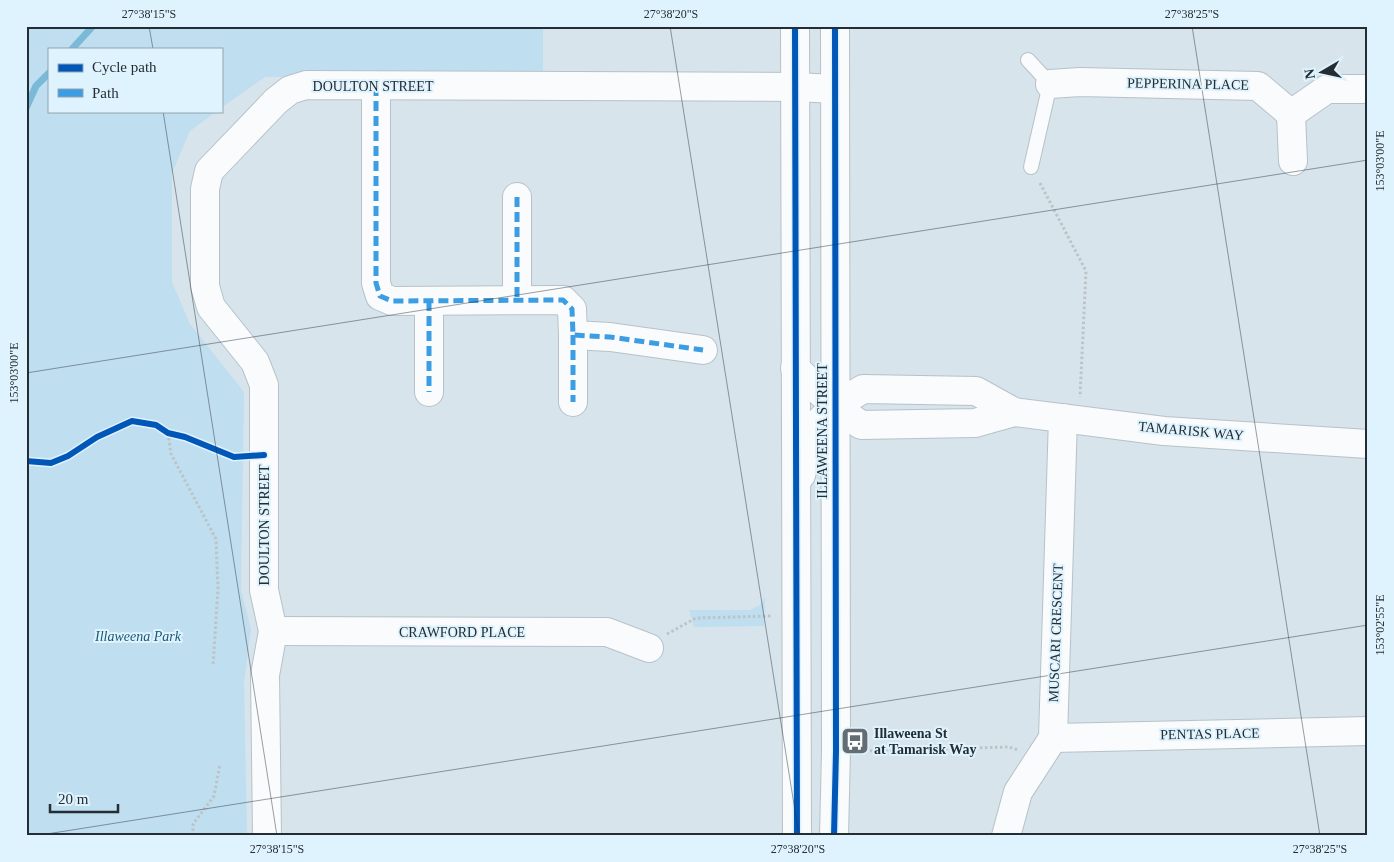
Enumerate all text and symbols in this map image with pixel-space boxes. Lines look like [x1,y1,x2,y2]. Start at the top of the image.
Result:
text: 27°38'15"S [122,7,176,21]
text: 27°38'20"S [644,7,698,21]
text: 27°38'25"S [1165,7,1219,21]
legend [48,48,222,112]
north arrow [1296,48,1346,98]
text: Cycle path [92,59,157,75]
text: N [1301,68,1318,80]
street label: PEPPERINA PLACE [1127,75,1249,93]
street label: DOULTON STREET [313,79,434,94]
text: Path [92,85,119,101]
text: 153°03'00"E [1373,130,1387,192]
text: 153°03'00"E [7,342,21,404]
street label: ILLAWEENA STREET [815,363,830,499]
street label: TAMARISK WAY [1138,419,1244,443]
street label: DOULTON STREET [257,464,272,585]
street label: MUSCARI CRESCENT [1046,563,1066,703]
text: 153°02'55"E [1373,594,1387,656]
street label: CRAWFORD PLACE [399,625,525,640]
park label: Illaweena Park [94,629,182,644]
bus stop icon: Illaweena St at Tamarisk Way [840,726,870,756]
place label: Illaweena St at Tamarisk Way [874,726,976,757]
street label: PENTAS PLACE [1160,726,1260,742]
scale bar [50,782,118,814]
text: 20 m [58,791,89,807]
text: 27°38'15"S [250,842,304,856]
text: 27°38'20"S [771,842,825,856]
text: 27°38'25"S [1293,842,1347,856]

